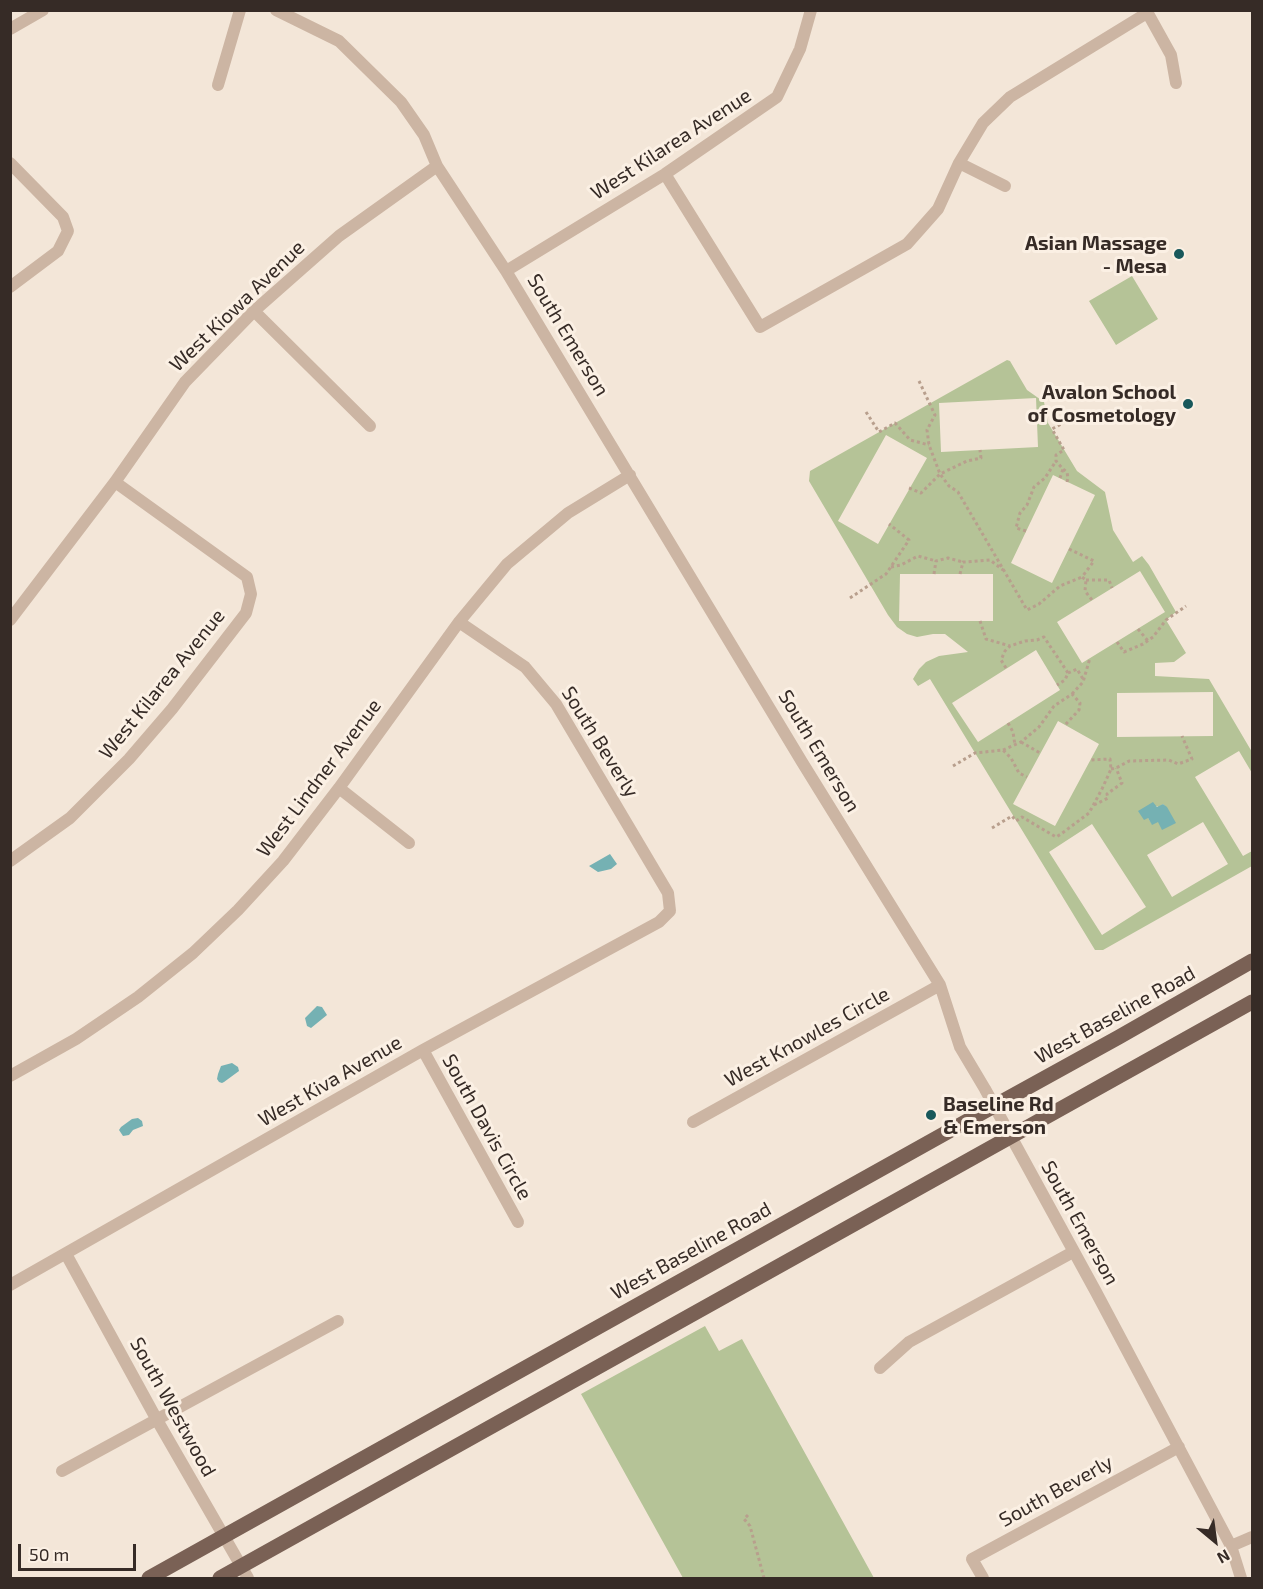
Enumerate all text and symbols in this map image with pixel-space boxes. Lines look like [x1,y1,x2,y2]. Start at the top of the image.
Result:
street label: West Kilarea Avenue [586,83,756,205]
place label: Asian Massage - Mesa [1025,231,1167,278]
street label: West Kiowa Avenue [164,235,310,377]
marker: Asian Massage - Mesa [1172,247,1186,261]
street label: South Emerson [522,270,614,400]
place label: Avalon School of Cosmetology [1027,380,1176,427]
marker: Avalon School of Cosmetology [1181,397,1195,411]
street label: West Kilarea Avenue [94,604,230,764]
street label: South Beverly [556,682,644,802]
street label: South Emerson [773,686,865,816]
street label: West Lindner Avenue [252,694,386,862]
street label: West Baseline Road [1031,961,1199,1069]
street label: West Knowles Circle [720,982,894,1092]
street label: West Kiva Avenue [254,1030,406,1132]
street label: South Davis Circle [437,1050,537,1204]
place label: Baseline Rd & Emerson [943,1092,1054,1139]
marker: Baseline Rd & Emerson [924,1108,938,1122]
street label: South Emerson [1036,1157,1124,1289]
street label: West Baseline Road [607,1197,775,1305]
street label: South Westwood [125,1333,221,1481]
street label: South Beverly [995,1450,1117,1532]
north arrow [1185,1511,1245,1571]
scale bar [21,1532,140,1570]
text: 50 m [29,1543,69,1565]
text: N [1214,1546,1234,1568]

